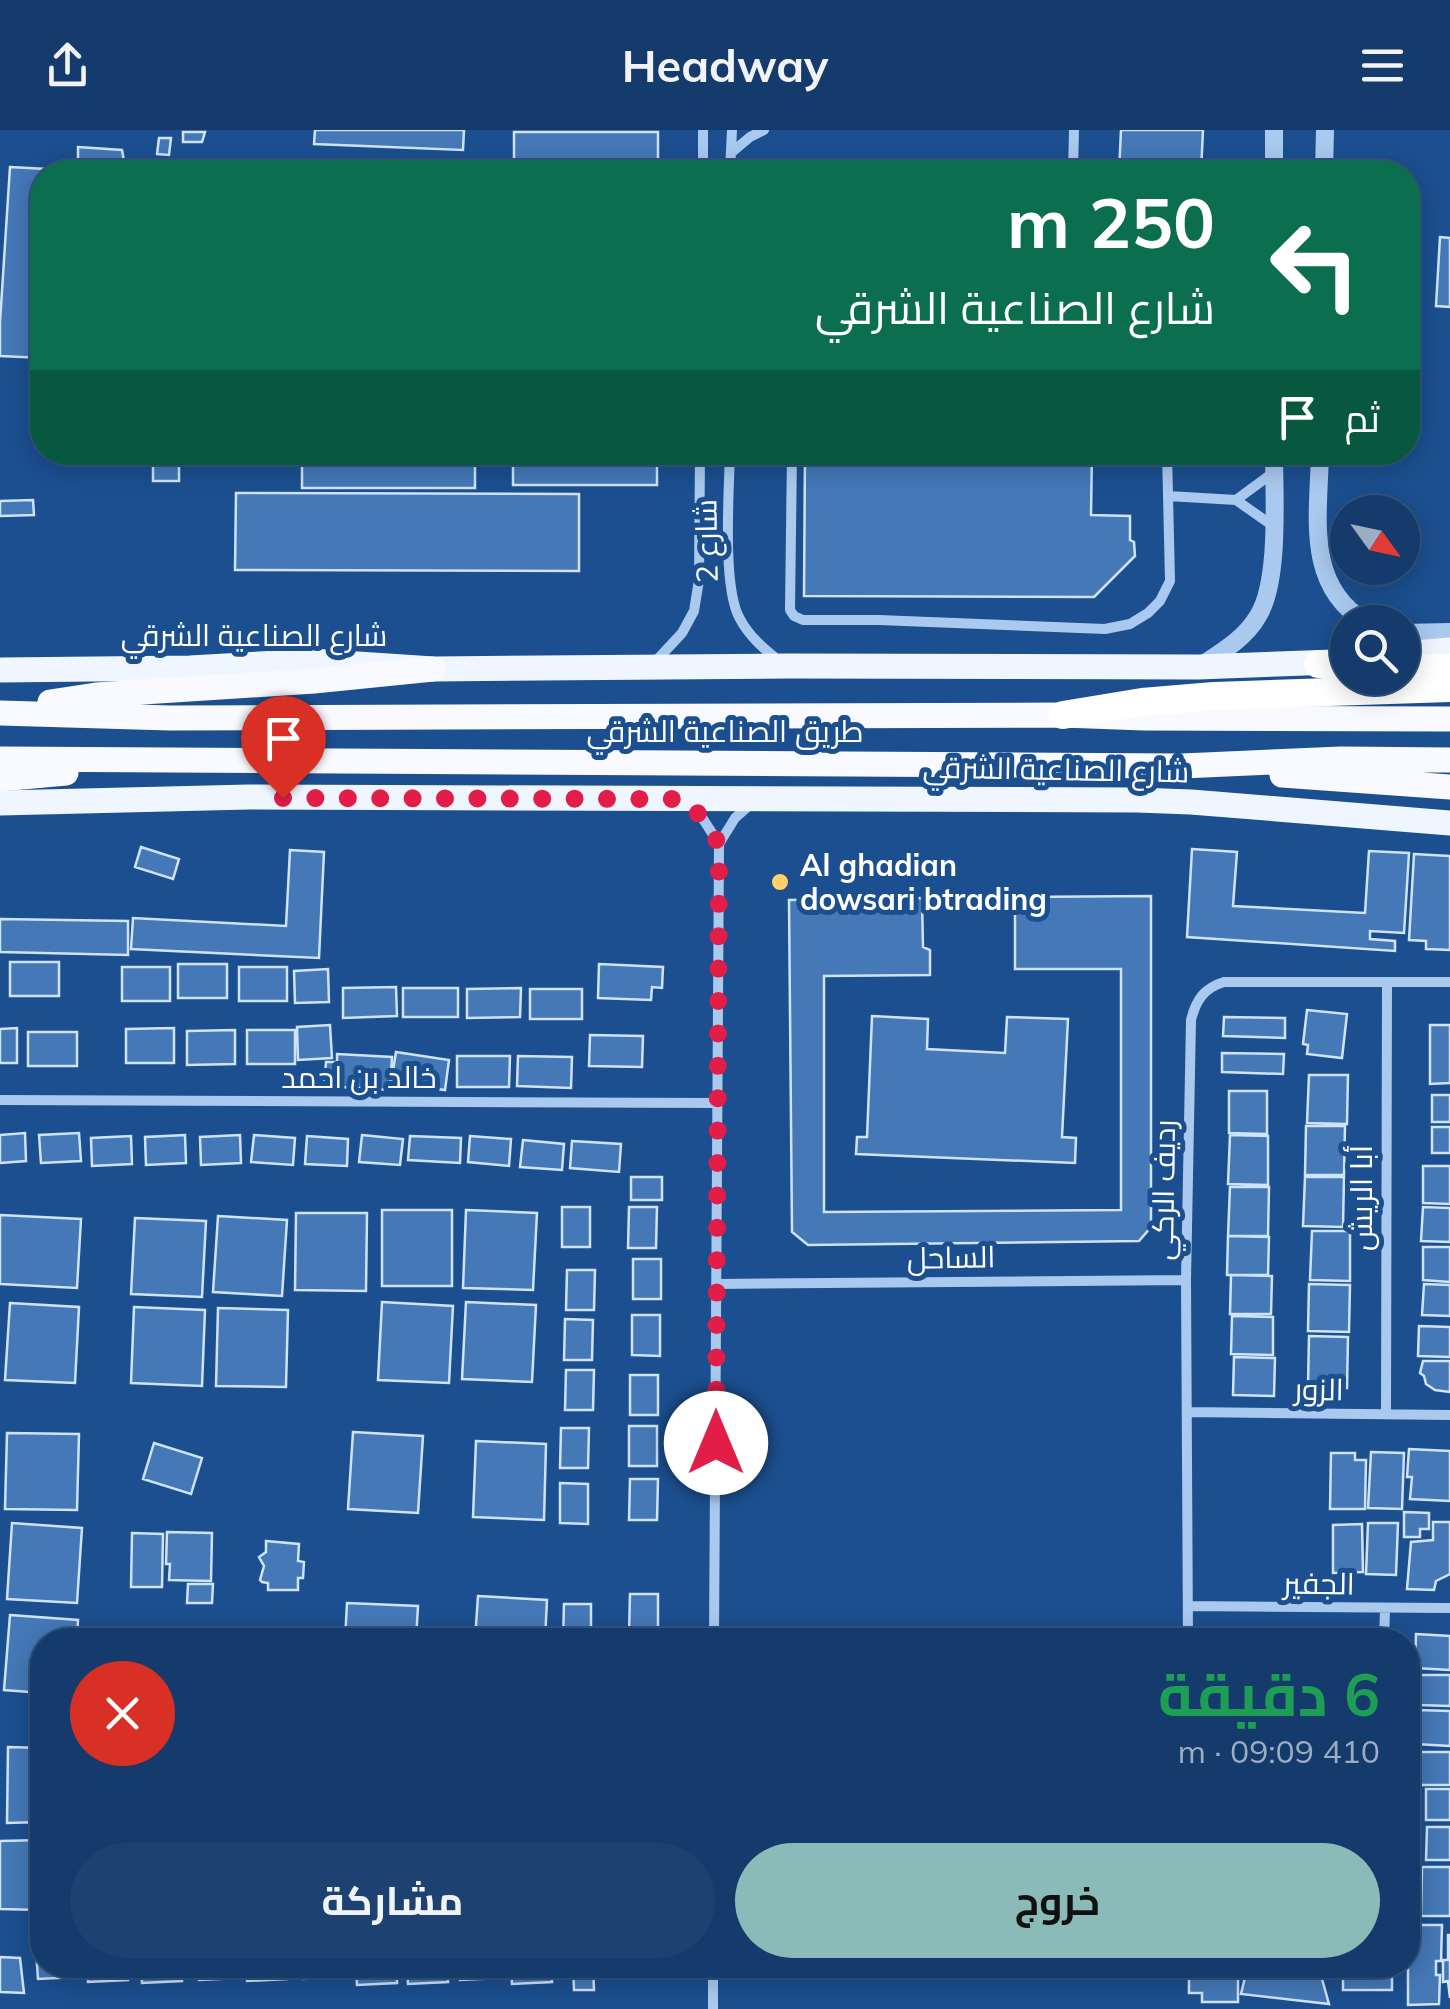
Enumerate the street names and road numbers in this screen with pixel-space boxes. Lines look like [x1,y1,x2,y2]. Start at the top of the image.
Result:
street label: شارع 2 [686,499,728,583]
street label: شارع الصناعية الشرقي [121,616,387,659]
street label: طريق الصناعية الشرقي [586,712,864,755]
street label: شارع الصناعية الشرقي [922,748,1190,795]
street label: خالد بن احمد [281,1058,437,1096]
street label: رديف الركي [1143,1119,1188,1261]
street label: أبا الريش [1342,1145,1380,1251]
street label: الساحل [906,1237,996,1277]
street label: الزور [1292,1370,1344,1408]
street label: الجفير [1281,1563,1355,1603]

